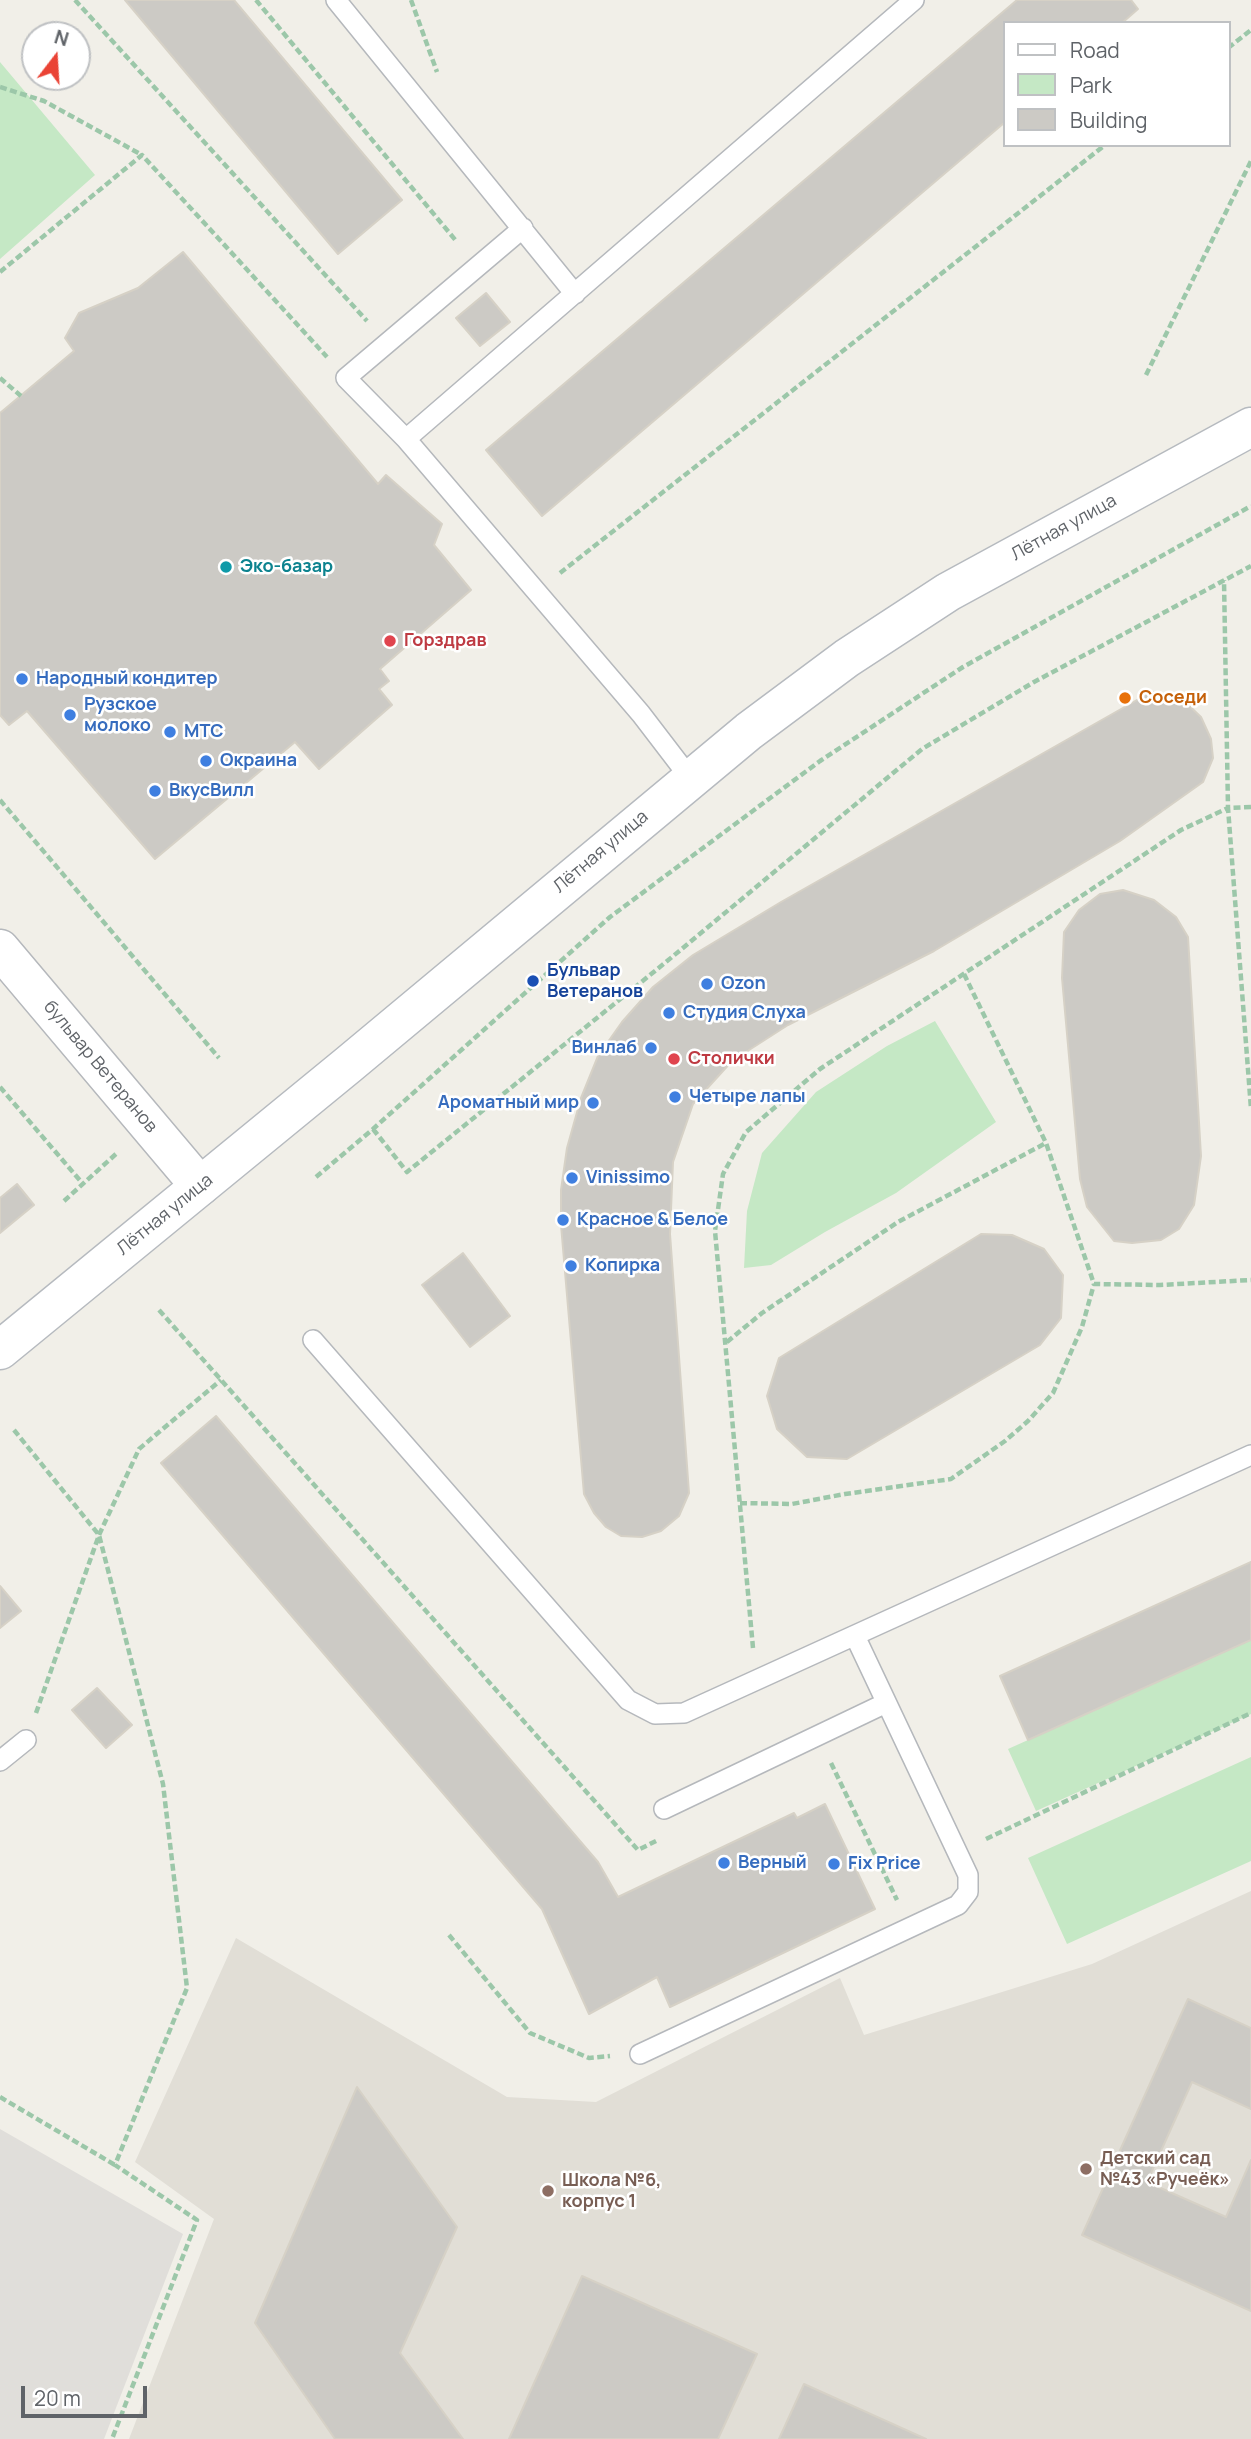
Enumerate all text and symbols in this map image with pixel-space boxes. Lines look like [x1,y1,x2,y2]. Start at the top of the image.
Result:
north arrow [21,21,91,91]
legend [1002,21,1230,147]
text: N [51,23,72,52]
text: Road [1070,36,1120,64]
text: Park [1070,71,1112,99]
text: Building [1070,106,1147,134]
street label: Лётная улица [1008,490,1120,566]
place label: Эко-базар [240,556,333,578]
marker: Эко-базар [218,559,234,575]
place label: Горздрав [404,630,487,652]
marker: Горздрав [382,633,398,649]
place label: Народный кондитер [36,668,218,690]
marker: Народный кондитер [14,671,30,687]
place label: Соседи [1139,687,1207,709]
marker: Соседи [1117,690,1133,706]
place label: Рузское молоко [84,694,157,736]
marker: Рузское молоко [62,707,78,723]
place label: МТС [184,721,224,743]
marker: МТС [162,724,178,740]
place label: Окраина [220,750,297,772]
marker: Окраина [198,753,214,769]
place label: ВкусВилл [169,780,254,802]
marker: ВкусВилл [147,783,163,799]
street label: Лётная улица [549,806,653,898]
place label: Бульвар Ветеранов [547,960,643,1002]
marker: Бульвар Ветеранов [525,973,541,989]
place label: Ozon [721,973,766,995]
marker: Ozon [699,976,715,992]
street label: бульвар Ветеранов [39,997,161,1137]
place label: Студия Слуха [683,1002,806,1024]
marker: Студия Слуха [661,1005,677,1021]
place label: Винлаб [571,1037,637,1059]
marker: Винлаб [643,1040,659,1056]
place label: Столички [688,1048,775,1070]
marker: Столички [666,1051,682,1067]
place label: Четыре лапы [689,1086,806,1108]
marker: Четыре лапы [667,1089,683,1105]
place label: Ароматный мир [438,1092,579,1114]
marker: Ароматный мир [585,1095,601,1111]
place label: Vinissimo [586,1167,670,1189]
street label: Лётная улица [113,1170,217,1260]
marker: Vinissimo [564,1170,580,1186]
place label: Красное & Белое [577,1209,728,1231]
marker: Красное & Белое [555,1212,571,1228]
place label: Копирка [585,1255,660,1277]
marker: Копирка [563,1258,579,1274]
place label: Верный [738,1852,807,1874]
place label: Fix Price [848,1853,921,1875]
marker: Верный [716,1855,732,1871]
marker: Fix Price [826,1856,842,1872]
place label: Детский сад №43 «Ручеёк» [1100,2148,1230,2190]
marker: Детский сад №43 «Ручеёк» [1078,2161,1094,2177]
place label: Школа №6, корпус 1 [562,2170,662,2212]
marker: Школа №6, корпус 1 [540,2183,556,2199]
scale bar [24,2372,150,2416]
text: 20 m [34,2384,81,2412]

